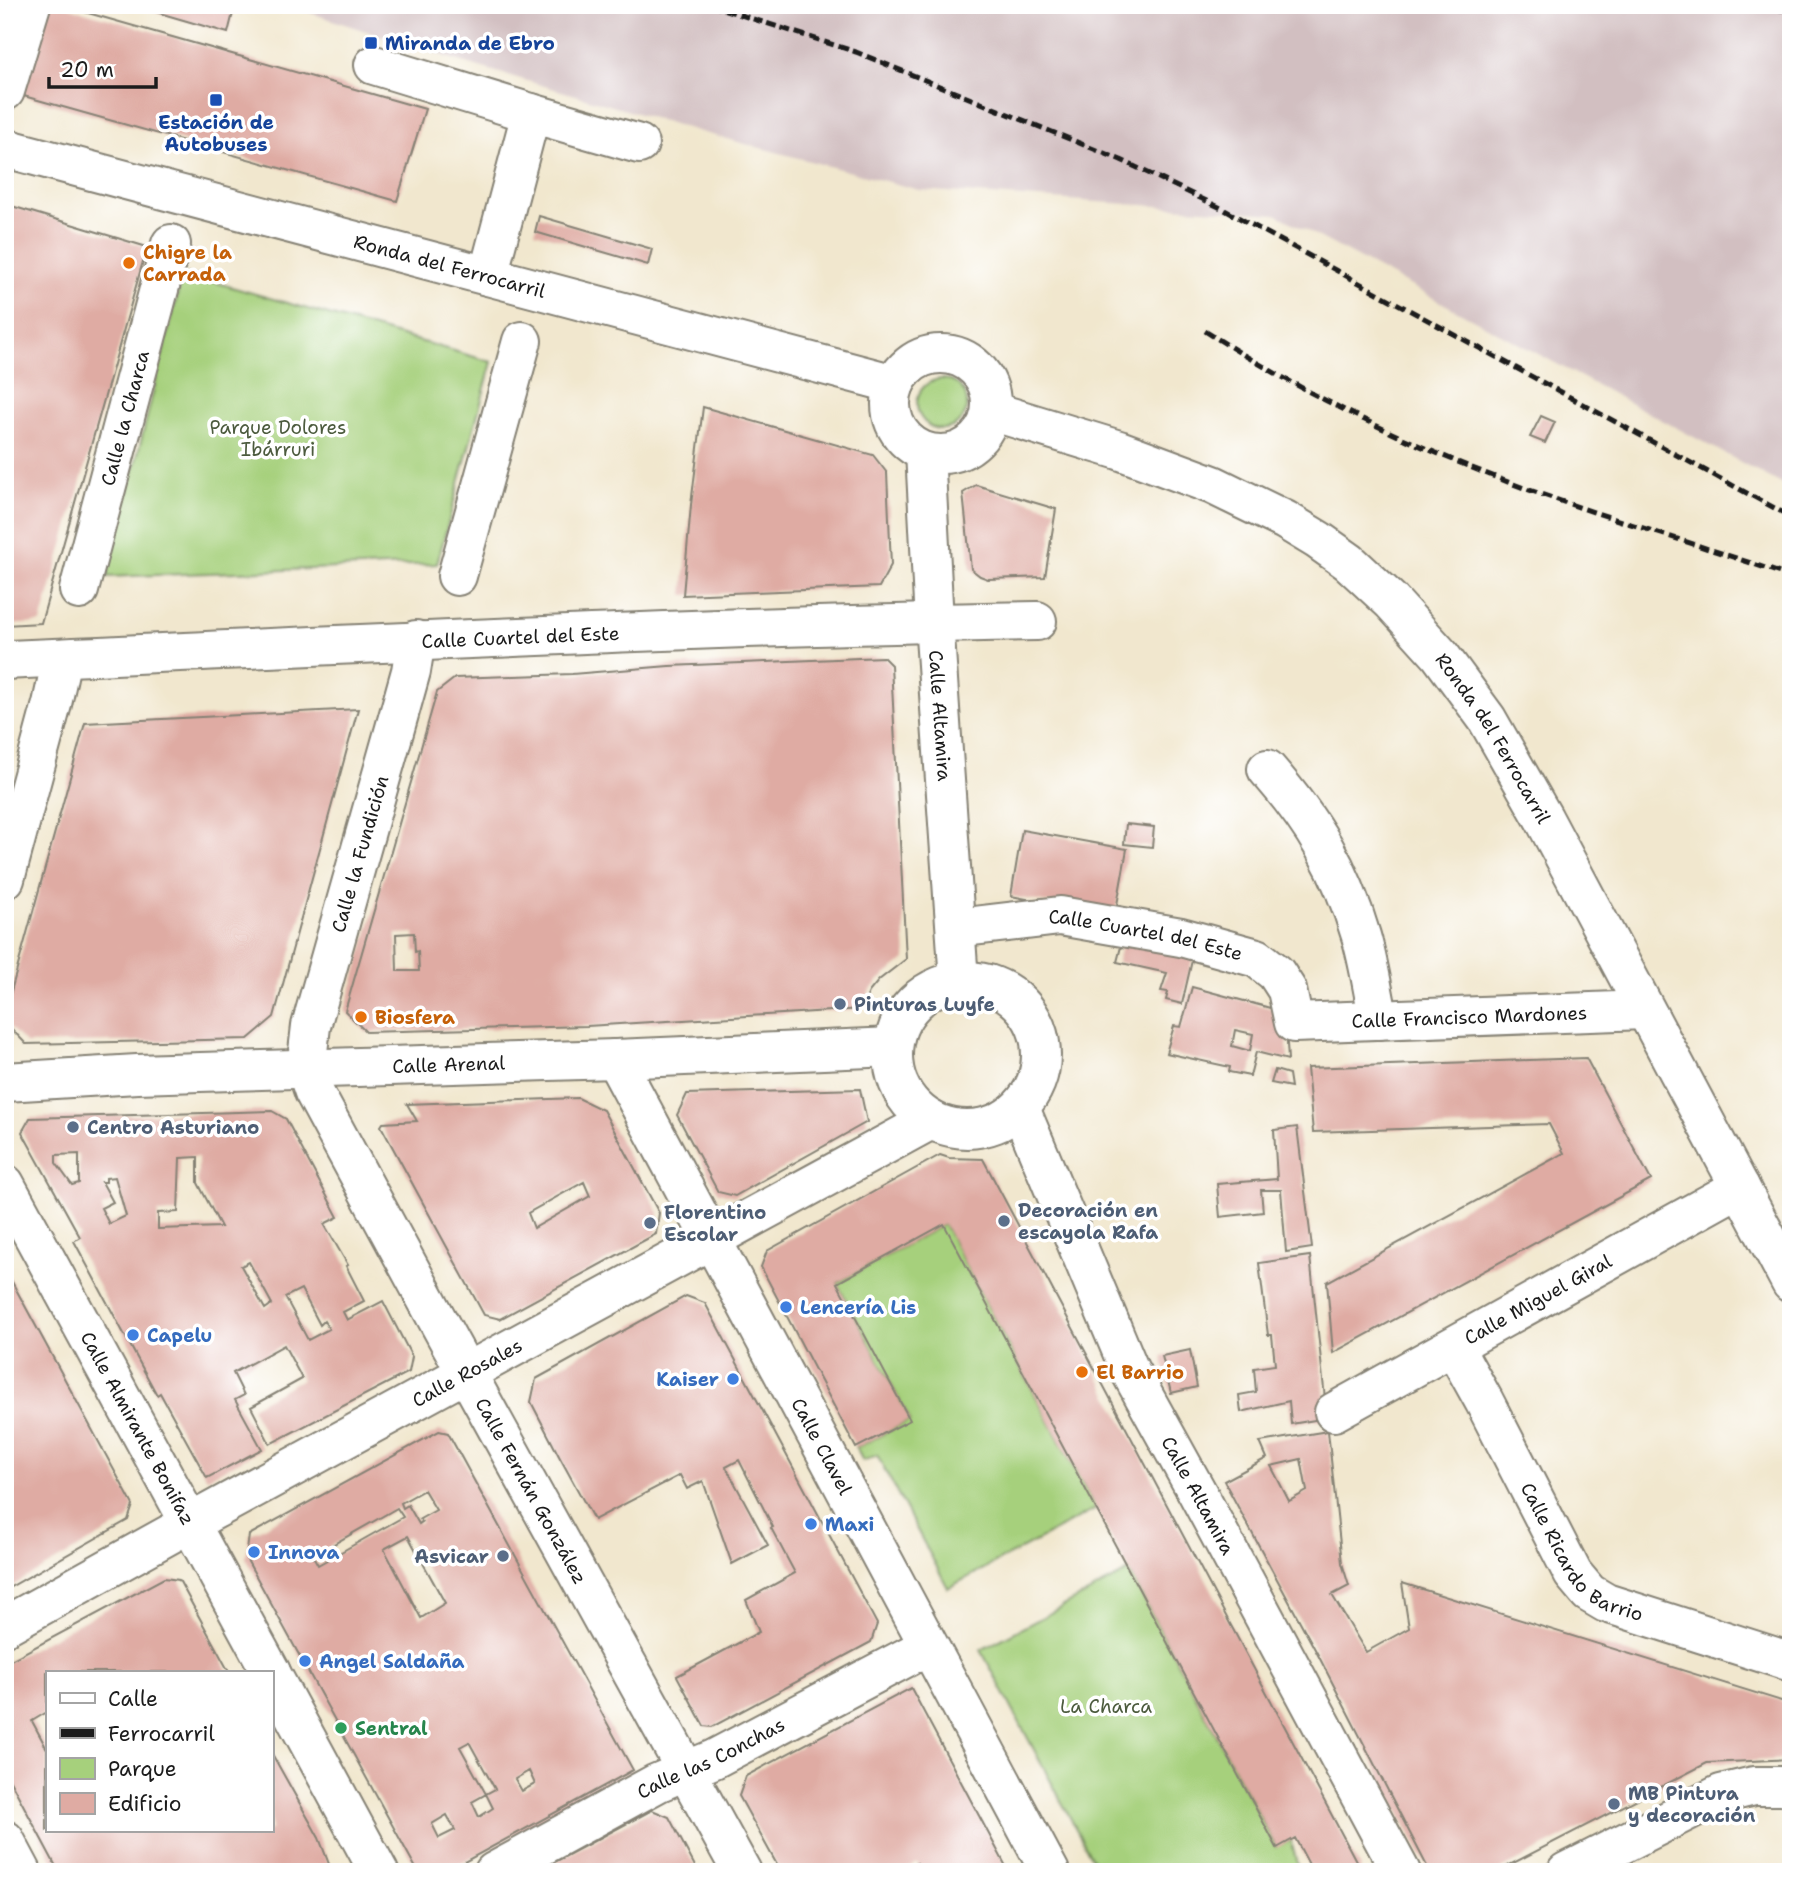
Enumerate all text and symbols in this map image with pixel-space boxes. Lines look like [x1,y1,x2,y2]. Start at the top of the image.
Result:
place label: Miranda de Ebro [385,31,555,56]
marker: Miranda de Ebro [363,35,379,51]
scale bar [49,46,156,90]
text: 20 m [60,56,114,84]
marker: Estación de Autobuses [208,92,224,108]
place label: Estación de Autobuses [158,110,274,157]
street label: Ronda del Ferrocarril [351,229,549,303]
place label: Chigre la Carrada [143,240,232,287]
marker: Chigre la Carrada [121,255,137,271]
street label: Calle la Charca [95,347,155,488]
park label: Parque Dolores Ibárruri [210,415,347,462]
street label: Calle Cuartel del Este [421,620,620,654]
street label: Ronda del Ferrocarril [1430,648,1557,828]
street label: Calle Altamira [923,649,958,782]
street label: Calle la Fundición [326,773,394,935]
street label: Calle Cuartel del Este [1047,904,1246,966]
place label: Pinturas Luyfe [854,992,995,1017]
marker: Pinturas Luyfe [832,996,848,1012]
street label: Calle Francisco Mardones [1351,1000,1588,1033]
place label: Biosfera [375,1005,455,1030]
marker: Biosfera [353,1009,369,1025]
street label: Calle Arenal [392,1050,506,1078]
place label: Centro Asturiano [87,1115,259,1140]
marker: Centro Asturiano [65,1119,81,1135]
place label: Decoración en escayola Rafa [1018,1198,1158,1245]
place label: Florentino Escolar [664,1200,766,1247]
marker: Decoración en escayola Rafa [996,1213,1012,1229]
marker: Florentino Escolar [642,1215,658,1231]
street label: Calle Miguel Giral [1460,1248,1616,1350]
place label: Lencería Lis [800,1295,916,1320]
marker: Lencería Lis [778,1299,794,1315]
place label: Capelu [147,1323,212,1348]
street label: Calle Almirante Bonifaz [75,1327,201,1529]
marker: Capelu [125,1327,141,1343]
street label: Calle Rosales [407,1332,526,1412]
place label: El Barrio [1096,1360,1184,1385]
marker: El Barrio [1074,1364,1090,1380]
place label: Kaiser [656,1367,719,1392]
marker: Kaiser [725,1371,741,1387]
street label: Calle Fernán González [470,1393,593,1588]
street label: Calle Clavel [786,1393,858,1499]
street label: Calle Altamira [1156,1432,1241,1559]
street label: Calle Ricardo Barrio [1515,1478,1646,1627]
place label: Maxi [825,1512,874,1537]
marker: Maxi [803,1516,819,1532]
place label: Innova [268,1540,339,1565]
marker: Innova [246,1544,262,1560]
place label: Asvicar [414,1544,489,1569]
marker: Asvicar [495,1548,511,1564]
place label: Angel Saldaña [319,1649,465,1674]
marker: Angel Saldaña [297,1653,313,1669]
legend [46,1671,273,1832]
text: Calle [108,1685,158,1713]
park label: La Charca [1060,1694,1152,1719]
street label: Calle las Conchas [632,1711,789,1804]
place label: Sentral [355,1716,428,1741]
text: Ferrocarril [108,1720,215,1748]
marker: Sentral [333,1720,349,1736]
text: Parque [108,1755,177,1783]
place label: MB Pintura y decoración [1628,1781,1756,1828]
text: Edificio [108,1790,181,1818]
marker: MB Pintura y decoración [1606,1796,1622,1812]

